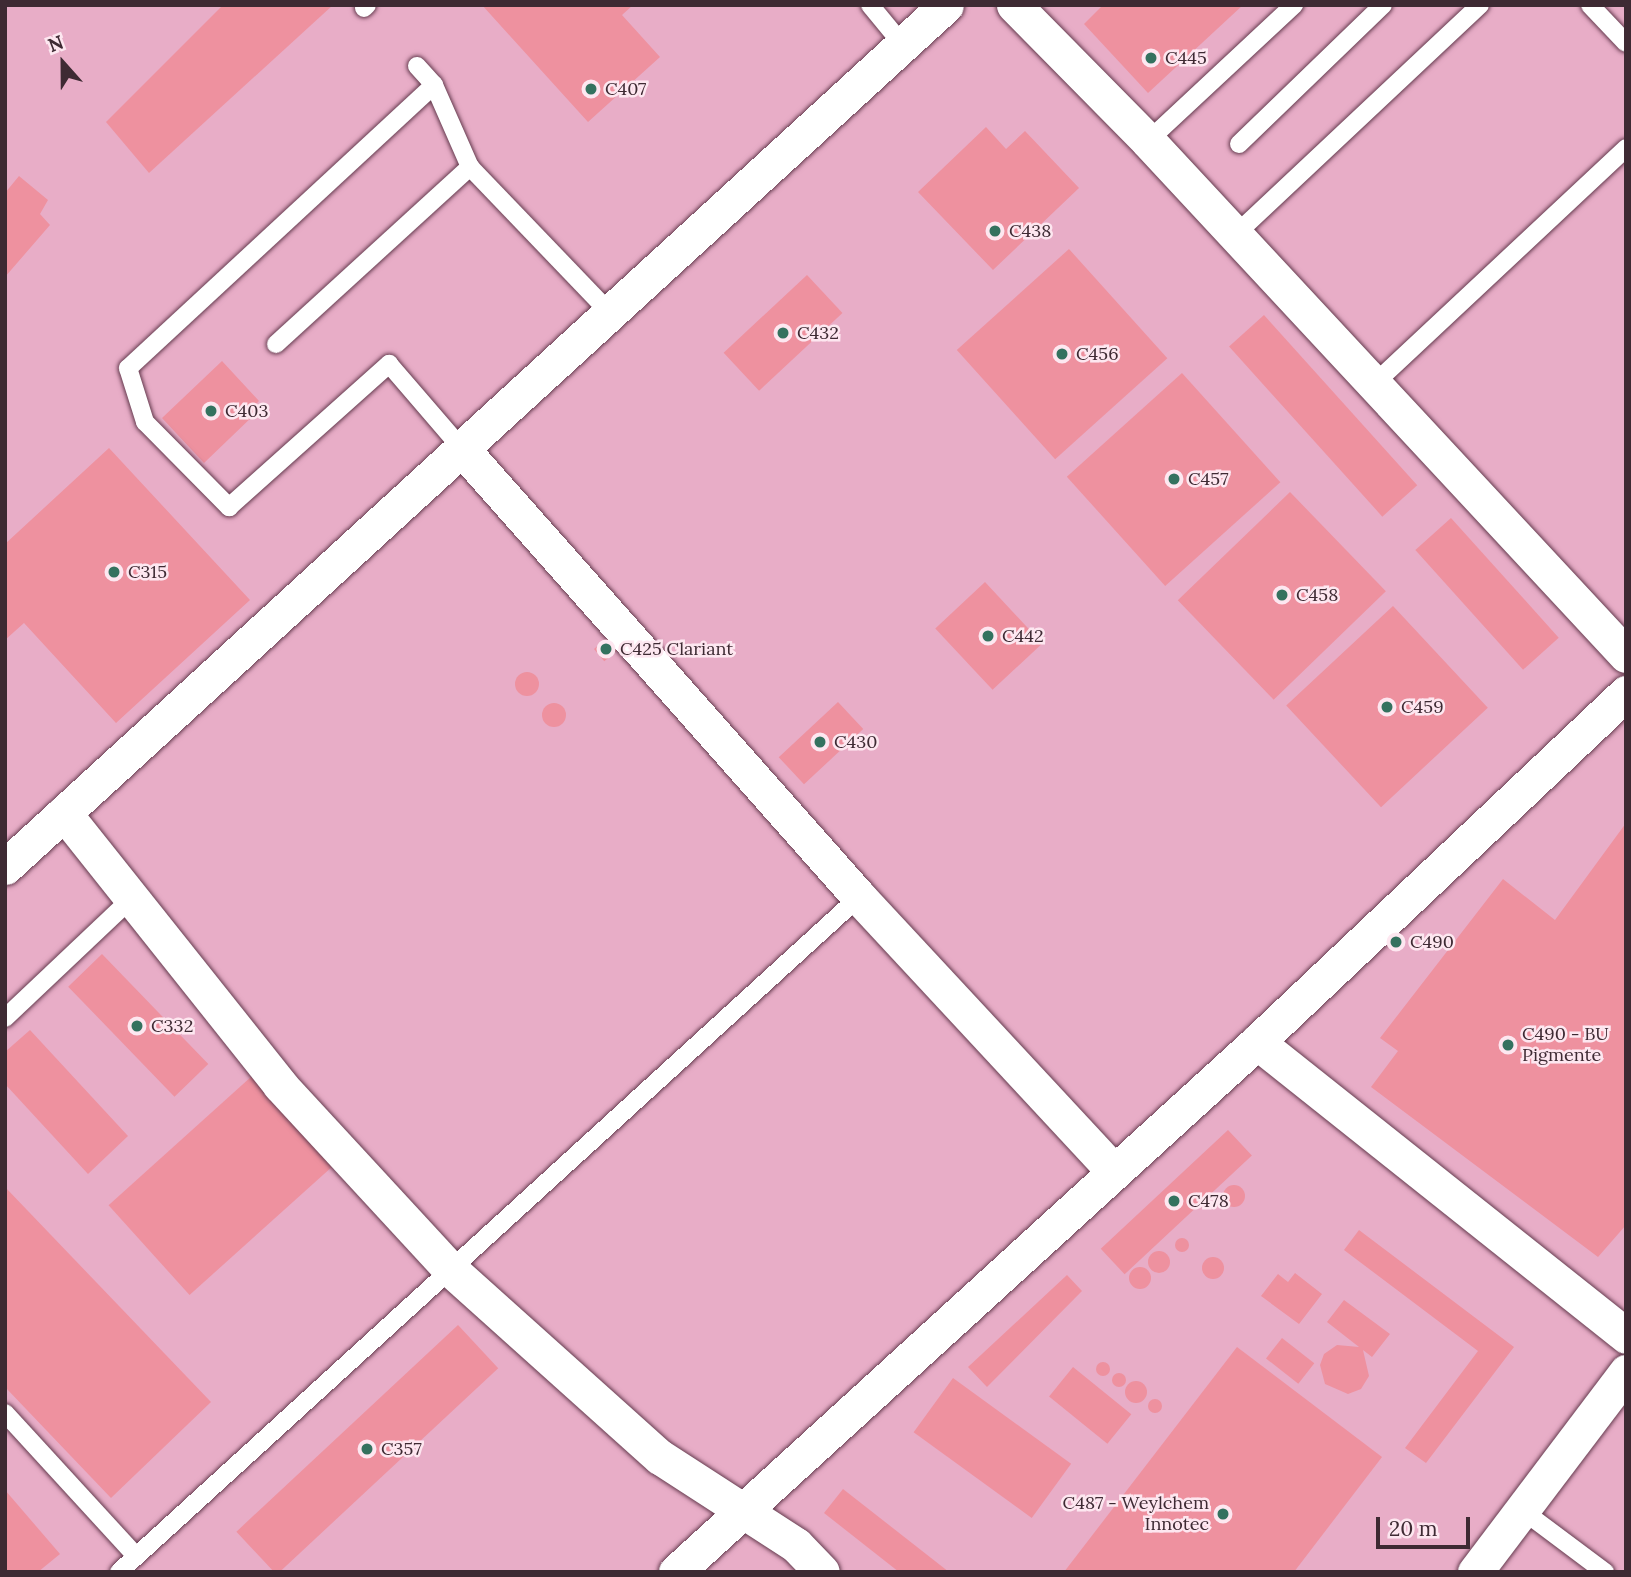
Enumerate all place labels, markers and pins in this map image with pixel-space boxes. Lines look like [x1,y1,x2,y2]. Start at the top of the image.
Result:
place label: C445 [1165,47,1207,69]
marker: C445 [1143,50,1159,66]
place label: C407 [605,78,646,100]
marker: C407 [583,81,599,97]
place label: C438 [1009,220,1051,242]
marker: C438 [987,223,1003,239]
place label: C432 [797,322,839,344]
marker: C432 [775,325,791,341]
place label: C456 [1076,343,1119,365]
marker: C456 [1054,346,1070,362]
place label: C403 [225,400,269,422]
marker: C403 [203,403,219,419]
place label: C457 [1188,468,1228,490]
marker: C457 [1166,471,1182,487]
place label: C315 [128,561,167,583]
marker: C315 [106,564,122,580]
place label: C458 [1296,584,1338,606]
marker: C458 [1274,587,1290,603]
place label: C442 [1002,625,1044,647]
marker: C442 [980,628,996,644]
place label: C425 Clariant [620,638,733,660]
marker: C425 Clariant [598,641,614,657]
place label: C459 [1401,696,1444,718]
marker: C459 [1379,699,1395,715]
place label: C430 [834,731,878,753]
marker: C430 [812,734,828,750]
place label: C490 [1410,931,1454,953]
marker: C490 [1388,934,1404,950]
place label: C332 [151,1015,193,1037]
marker: C332 [129,1018,145,1034]
place label: C490 - BU Pigmente [1522,1024,1609,1066]
marker: C490 - BU Pigmente [1500,1037,1516,1053]
place label: C478 [1188,1190,1229,1212]
marker: C478 [1166,1193,1182,1209]
place label: C357 [381,1438,422,1460]
marker: C357 [359,1441,375,1457]
place label: C487 - Weylchem Innotec [1063,1493,1209,1536]
marker: C487 - Weylchem Innotec [1215,1506,1231,1522]

